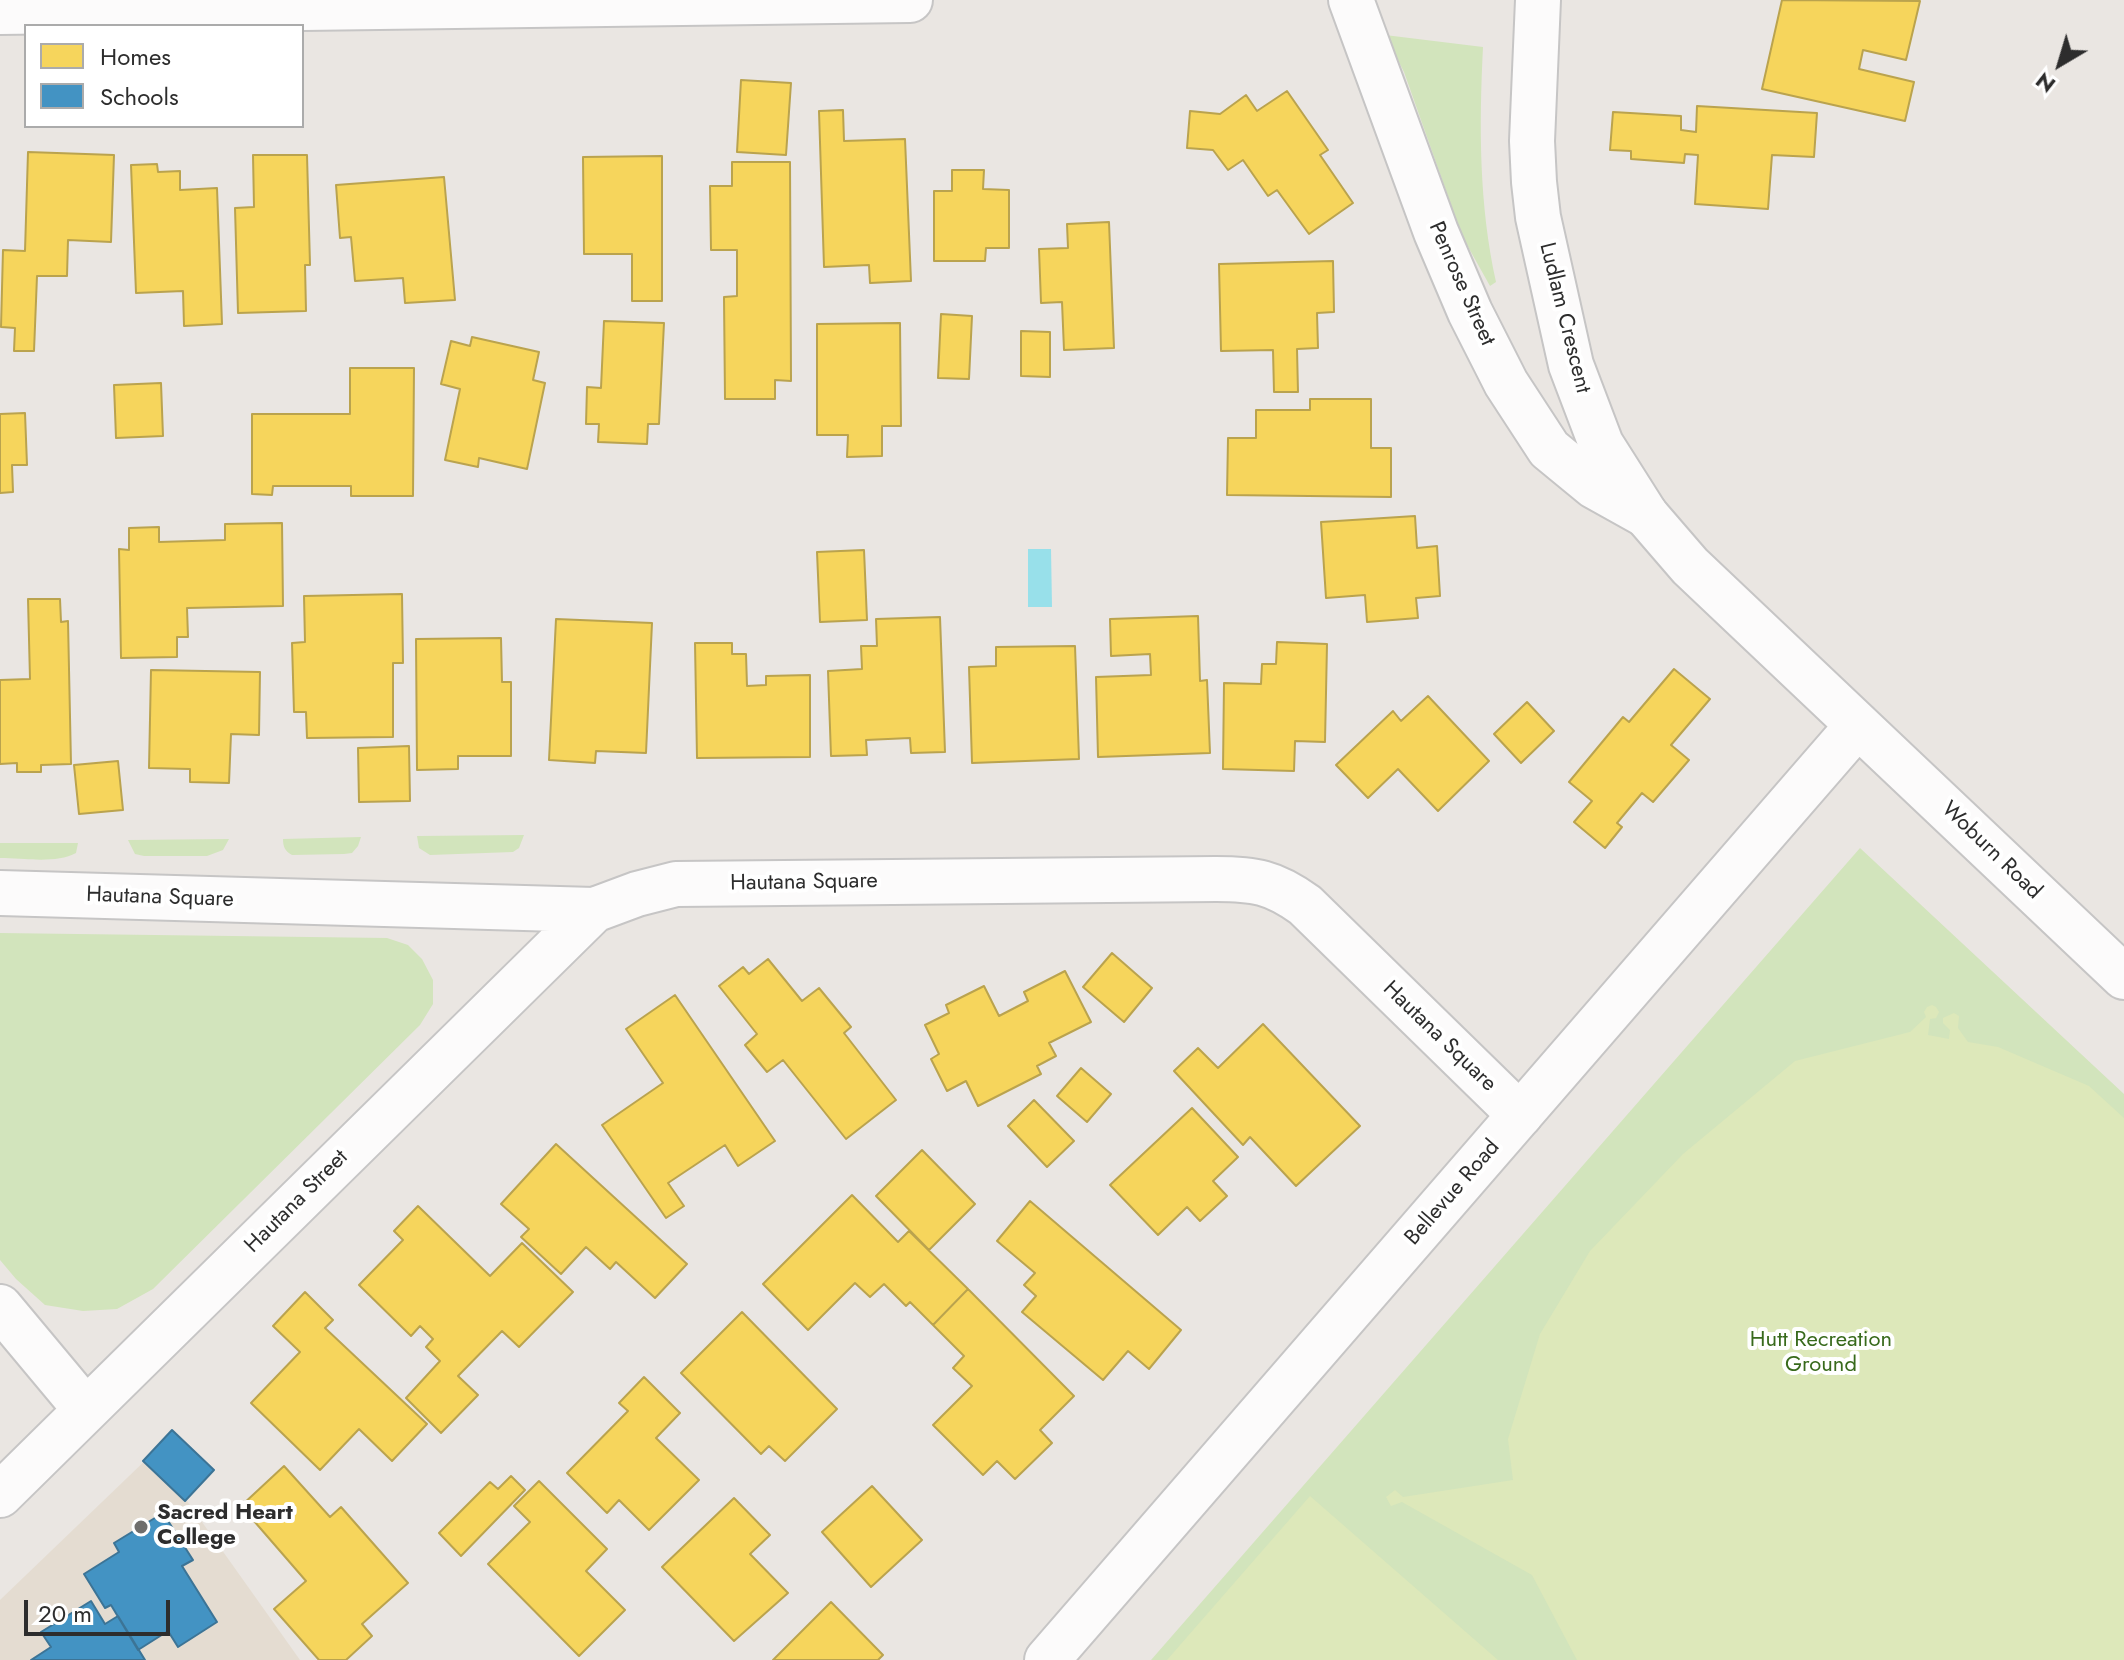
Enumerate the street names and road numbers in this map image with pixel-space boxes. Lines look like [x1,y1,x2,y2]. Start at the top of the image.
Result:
street label: Penrose Street [1422,218,1500,350]
street label: Ludlam Crescent [1533,240,1595,396]
street label: Woburn Road [1935,797,2047,905]
street label: Hautana Square [730,869,878,897]
street label: Hautana Square [86,882,234,914]
street label: Hautana Square [1377,976,1501,1098]
street label: Bellevue Road [1400,1135,1506,1251]
street label: Hautana Street [240,1145,354,1259]

